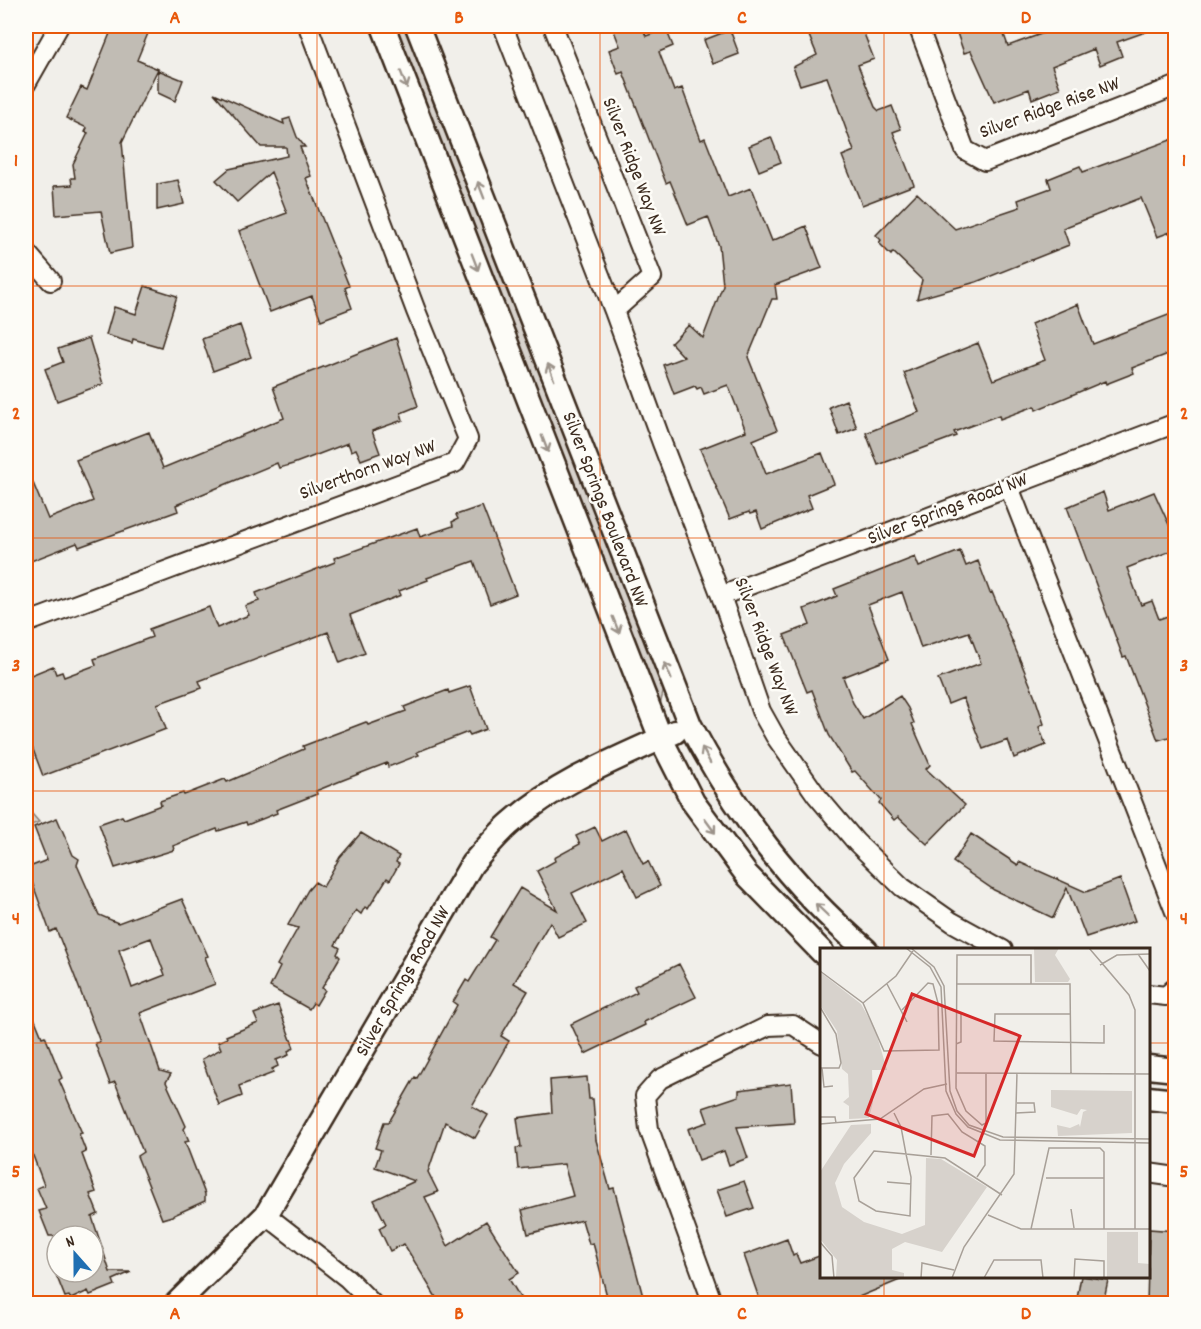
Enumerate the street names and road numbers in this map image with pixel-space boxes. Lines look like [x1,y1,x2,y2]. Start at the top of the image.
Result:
street label: Silver Ridge Rise NW [976,70,1125,147]
street label: Silver Ridge Way NW [594,94,672,241]
street label: Silver Springs Boulevard NW [554,408,654,612]
street label: Silverthorn Way NW [296,433,441,509]
street label: Silver Springs Road NW [864,466,1033,554]
street label: Silver Ridge Way NW [726,574,804,721]
street label: Silver Springs Road NW [349,901,459,1063]

